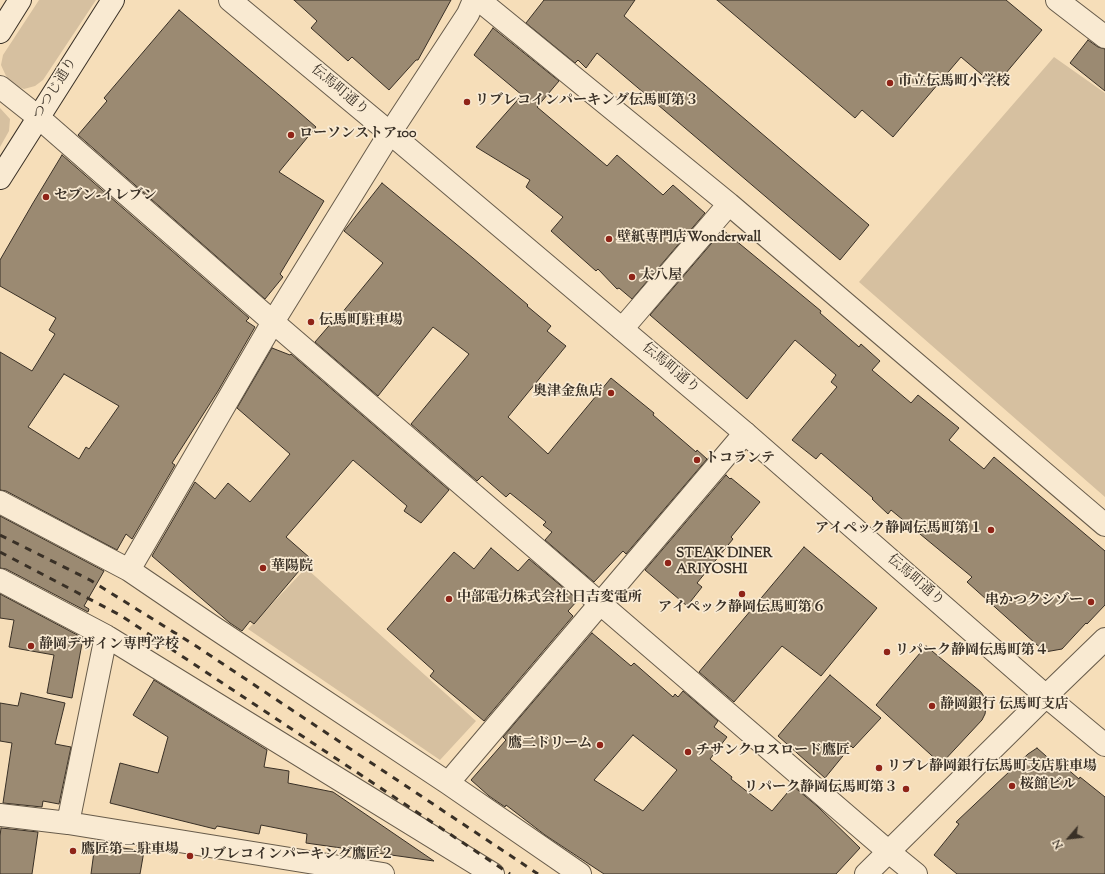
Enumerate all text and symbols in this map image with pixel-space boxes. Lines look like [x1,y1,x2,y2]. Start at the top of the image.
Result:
street label: つつじ通り [30,55,82,123]
street label: 伝馬町通り [307,62,371,120]
place label: 市立伝馬町小学校 [898,75,1010,91]
marker: 市立伝馬町小学校 [885,78,895,88]
place label: リブレコインパーキング伝馬町第３ [475,94,699,110]
marker: リブレコインパーキング伝馬町第３ [462,97,472,107]
place label: ローソンストア100 [299,127,416,143]
marker: ローソンストア100 [286,130,296,140]
place label: セブン-イレブン [54,189,157,205]
marker: セブン-イレブン [41,192,51,202]
place label: 壁紙専門店Wonderwall [617,231,761,247]
marker: 壁紙専門店Wonderwall [604,234,614,244]
place label: 太八屋 [640,269,682,285]
marker: 太八屋 [627,272,637,282]
place label: 伝馬町駐車場 [319,314,403,330]
marker: 伝馬町駐車場 [306,317,316,327]
street label: 伝馬町通り [638,340,702,398]
place label: 奥津金魚店 [533,385,603,401]
marker: 奥津金魚店 [606,388,616,398]
place label: トコランテ [705,452,775,468]
marker: トコランテ [692,455,702,465]
place label: アイペック静岡伝馬町第１ [815,522,983,538]
marker: アイペック静岡伝馬町第１ [986,525,996,535]
place label: STEAK DINER ARIYOSHI [676,547,772,580]
street label: 伝馬町通り [883,552,947,610]
marker: STEAK DINER ARIYOSHI [663,558,673,568]
place label: 華陽院 [271,560,313,576]
marker: 華陽院 [258,563,268,573]
marker: アイペック静岡伝馬町第６ [737,589,747,599]
place label: 中部電力株式会社 日吉変電所 [457,591,642,607]
marker: 中部電力株式会社 日吉変電所 [444,594,454,604]
place label: 串かつクシゾー [985,594,1083,610]
marker: 串かつクシゾー [1086,597,1096,607]
place label: アイペック静岡伝馬町第６ [658,601,826,617]
place label: 静岡デザイン専門学校 [39,638,179,654]
marker: 静岡デザイン専門学校 [26,641,36,651]
place label: リパーク静岡伝馬町第４ [895,644,1049,660]
marker: リパーク静岡伝馬町第４ [882,647,892,657]
place label: 静岡銀行 伝馬町支店 [940,698,1069,714]
marker: 静岡銀行 伝馬町支店 [927,701,937,711]
place label: 鷹二ドリーム [508,737,592,753]
marker: 鷹二ドリーム [595,740,605,750]
place label: チサンクロスロード鷹匠 [696,744,850,760]
marker: チサンクロスロード鷹匠 [683,747,693,757]
place label: リブレ静岡銀行伝馬町支店駐車場 [887,760,1097,776]
marker: リブレ静岡銀行伝馬町支店駐車場 [874,763,884,773]
place label: 桜館ビル [1020,778,1076,794]
place label: リパーク静岡伝馬町第３ [744,781,898,797]
marker: 桜館ビル [1007,781,1017,791]
marker: リパーク静岡伝馬町第３ [901,784,911,794]
north arrow [1049,818,1089,858]
text: N [1049,836,1068,851]
place label: 鷹匠第二駐車場 [81,843,179,859]
marker: 鷹匠第二駐車場 [68,846,78,856]
place label: リブレコインパーキング鷹匠２ [198,848,394,864]
marker: リブレコインパーキング鷹匠２ [185,851,195,861]

